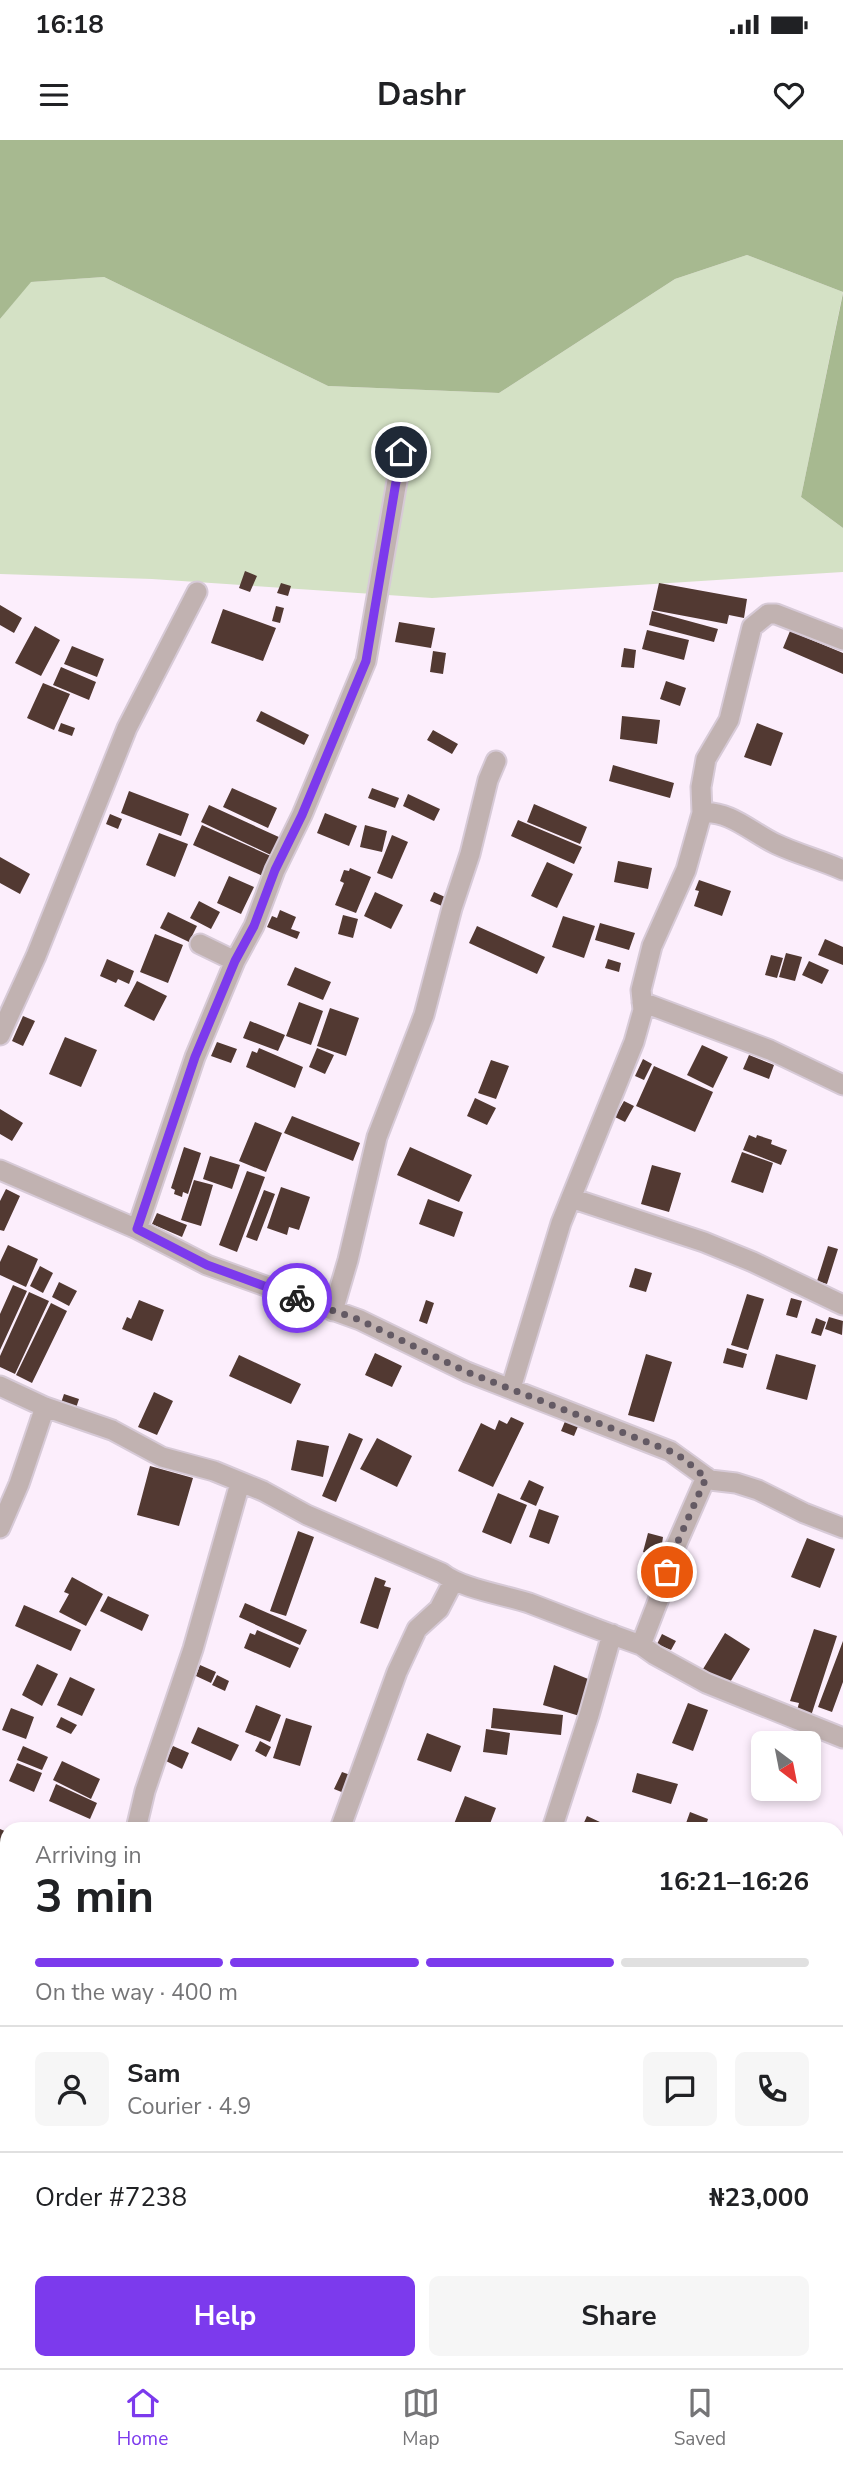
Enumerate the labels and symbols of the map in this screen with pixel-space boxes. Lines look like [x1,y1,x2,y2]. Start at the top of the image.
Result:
pin [371,422,431,482]
courier [262,1263,332,1333]
pin [637,1542,697,1602]
north arrow [751,1731,821,1801]

